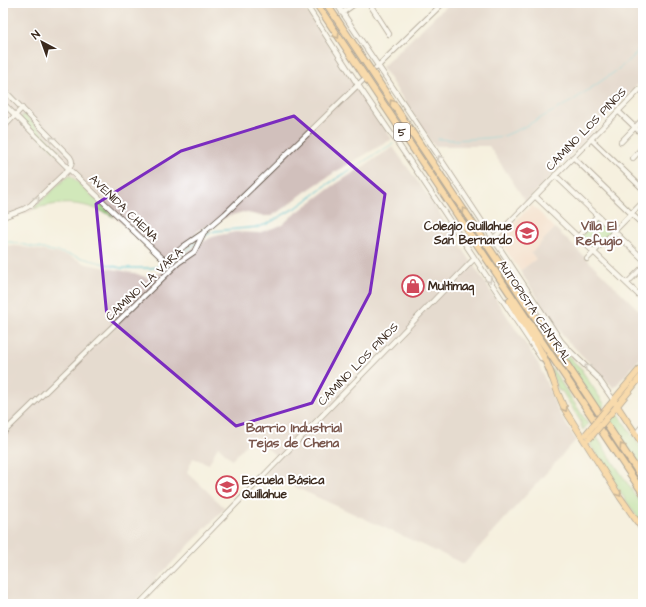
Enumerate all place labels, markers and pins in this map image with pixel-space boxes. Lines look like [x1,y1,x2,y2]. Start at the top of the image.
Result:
place label: Colegio Quillahue San Bernardo [424,218,513,249]
school or university icon: Colegio Quillahue San Bernardo [514,220,540,246]
shop icon: Multimaq [400,273,426,299]
place label: Multimaq [428,278,475,296]
place label: Escuela Básica Quillahue [242,472,325,503]
school or university icon: Escuela Básica Quillahue [214,474,240,500]

